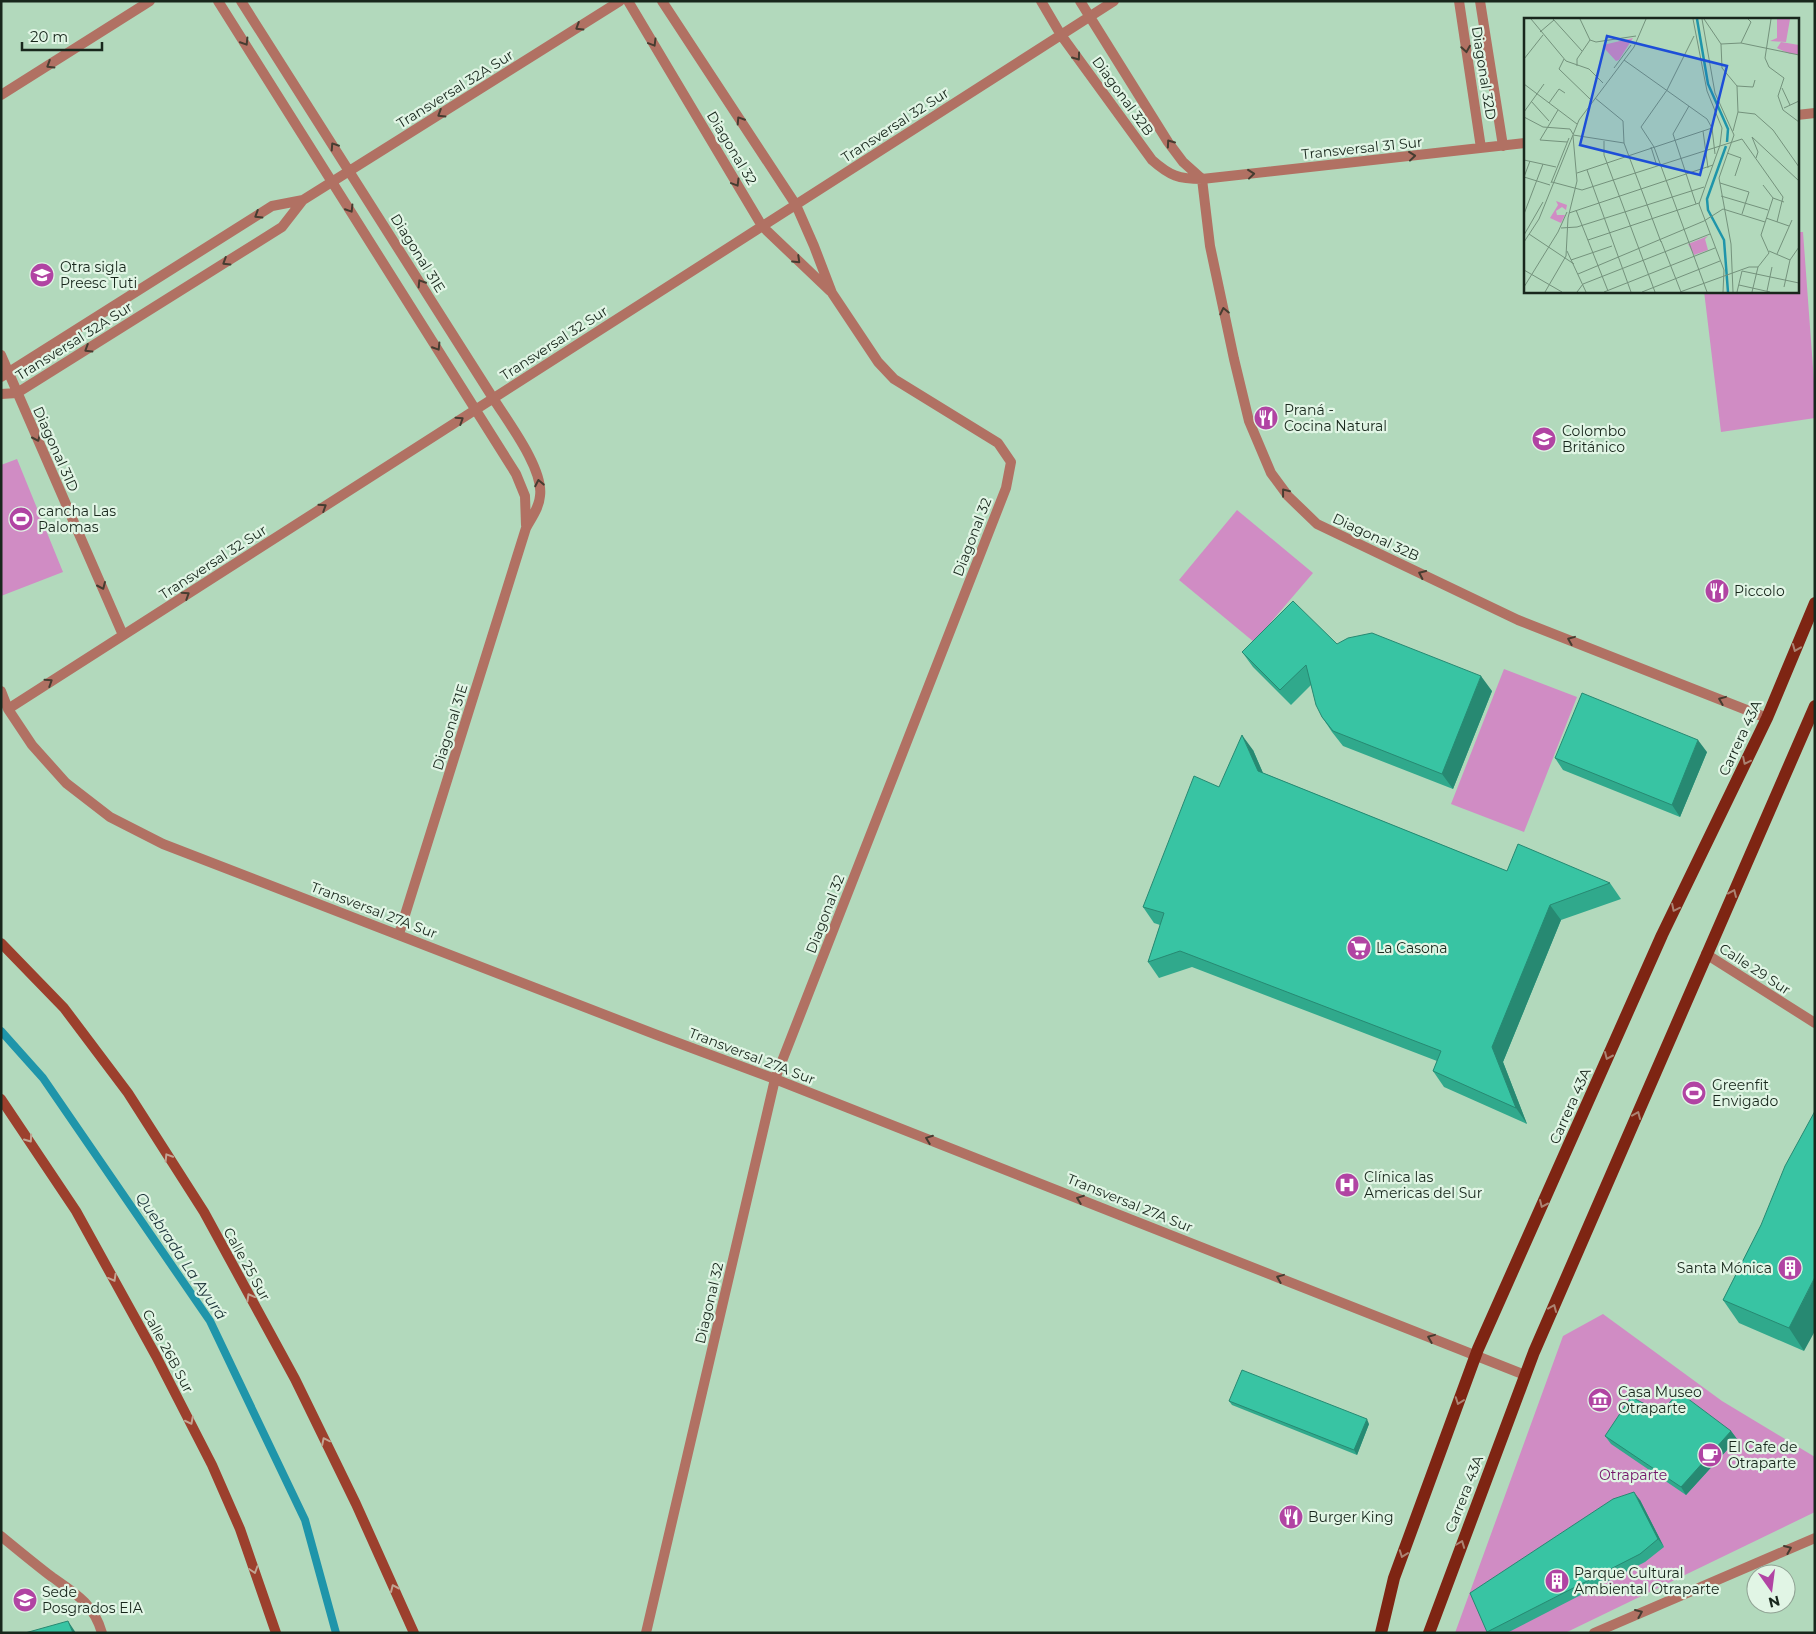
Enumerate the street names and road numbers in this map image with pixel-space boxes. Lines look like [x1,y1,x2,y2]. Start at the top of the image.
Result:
street label: Diagonal 32D [1468,25,1500,121]
street label: Transversal 32A Sur [393,46,517,132]
street label: Diagonal 32B [1088,53,1158,139]
street label: Transversal 32 Sur [838,83,952,166]
street label: Diagonal 32 [703,108,761,188]
street label: Transversal 31 Sur [1301,133,1424,163]
street label: Diagonal 31E [387,210,449,296]
street label: Transversal 32A Sur [12,298,136,384]
street label: Transversal 32 Sur [497,301,611,384]
street label: Diagonal 31D [29,403,83,495]
street label: Diagonal 32 [949,495,995,579]
street label: Diagonal 32B [1330,509,1422,565]
street label: Transversal 32 Sur [156,520,270,603]
street label: Diagonal 31E [428,682,472,772]
street label: Carrera 43A [1715,696,1766,779]
street label: Diagonal 32 [802,872,848,956]
street label: Transversal 27A Sur [308,878,440,943]
street label: Calle 29 Sur [1716,939,1794,999]
street label: Transversal 27A Sur [686,1024,818,1089]
street label: Carrera 43A [1545,1064,1595,1147]
street label: Transversal 27A Sur [1065,1170,1196,1237]
street label: Calle 25 Sur [220,1224,275,1304]
street label: Diagonal 32 [691,1261,727,1345]
street label: Calle 26B Sur [138,1306,198,1396]
street label: Carrera 43A [1441,1452,1487,1535]

